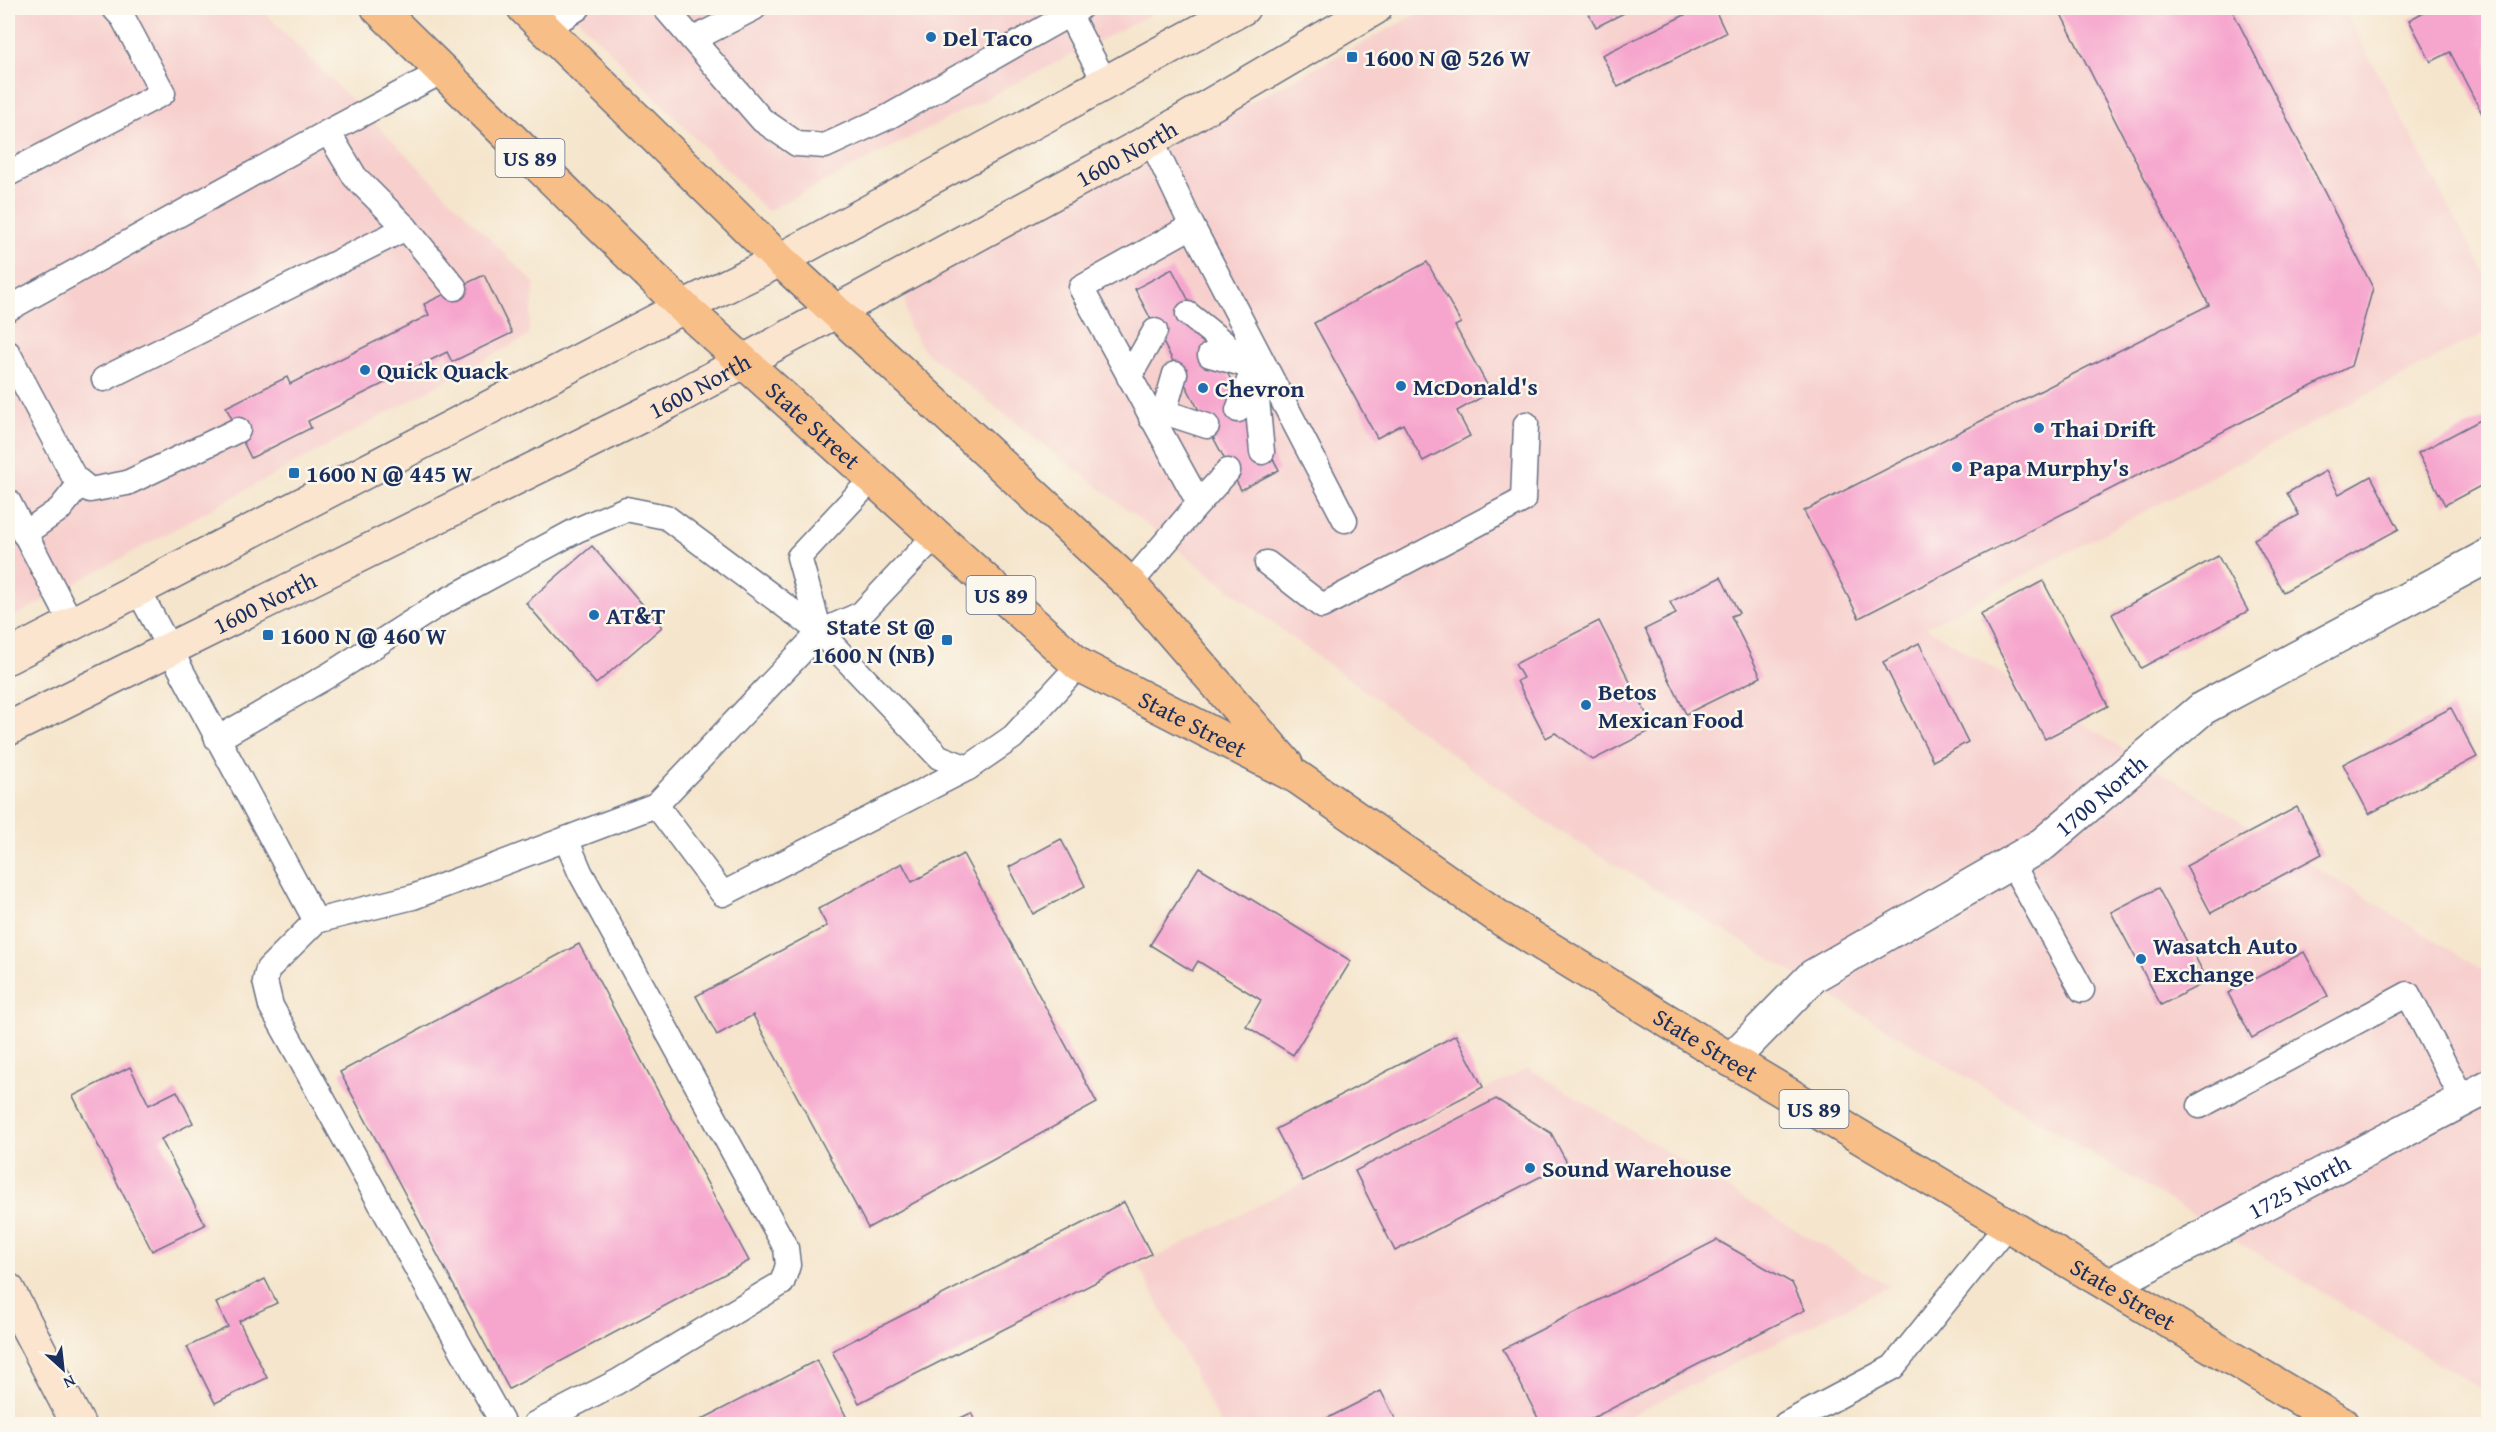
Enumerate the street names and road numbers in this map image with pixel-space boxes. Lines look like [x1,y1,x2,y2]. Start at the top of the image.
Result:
street label: 1600 North [1069,111,1184,195]
road number: US 89 [496,139,564,177]
street label: 1600 North [642,343,757,427]
street label: State Street [758,373,869,478]
street label: 1600 North [207,562,322,643]
road number: US 89 [966,576,1036,614]
street label: State Street [1133,681,1254,766]
street label: 1700 North [2047,745,2155,845]
street label: State Street [1647,999,1766,1090]
road number: US 89 [1780,1090,1848,1128]
street label: 1725 North [2241,1145,2357,1228]
street label: State Street [2064,1249,2183,1339]

